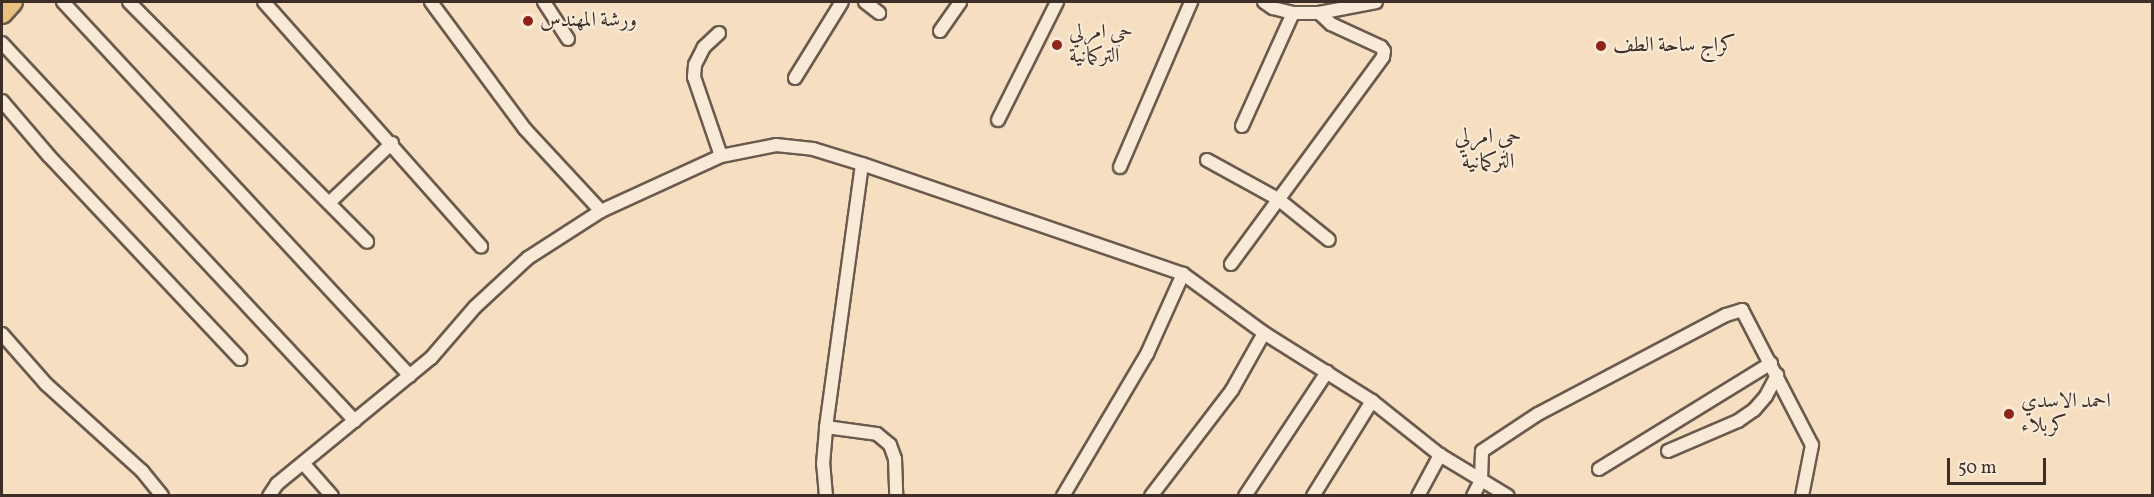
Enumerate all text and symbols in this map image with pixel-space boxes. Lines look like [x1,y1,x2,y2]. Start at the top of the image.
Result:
place label: ورشة المهندس [540,8,637,34]
marker: ورشة المهندس [521,14,535,28]
place label: حي امرلي التركمانية [1069,20,1133,70]
place label: كراج ساحة الطف [1613,33,1736,59]
marker: حي امرلي التركمانية [1050,38,1064,52]
marker: كراج ساحة الطف [1594,39,1608,53]
district label: حي امرلي التركمانية [1454,124,1522,176]
place label: احمد الاسدي كربلاء [2021,389,2111,439]
marker: احمد الاسدي كربلاء [2002,407,2016,421]
scale bar [1950,446,2049,484]
text: 50 m [1958,456,1997,481]

